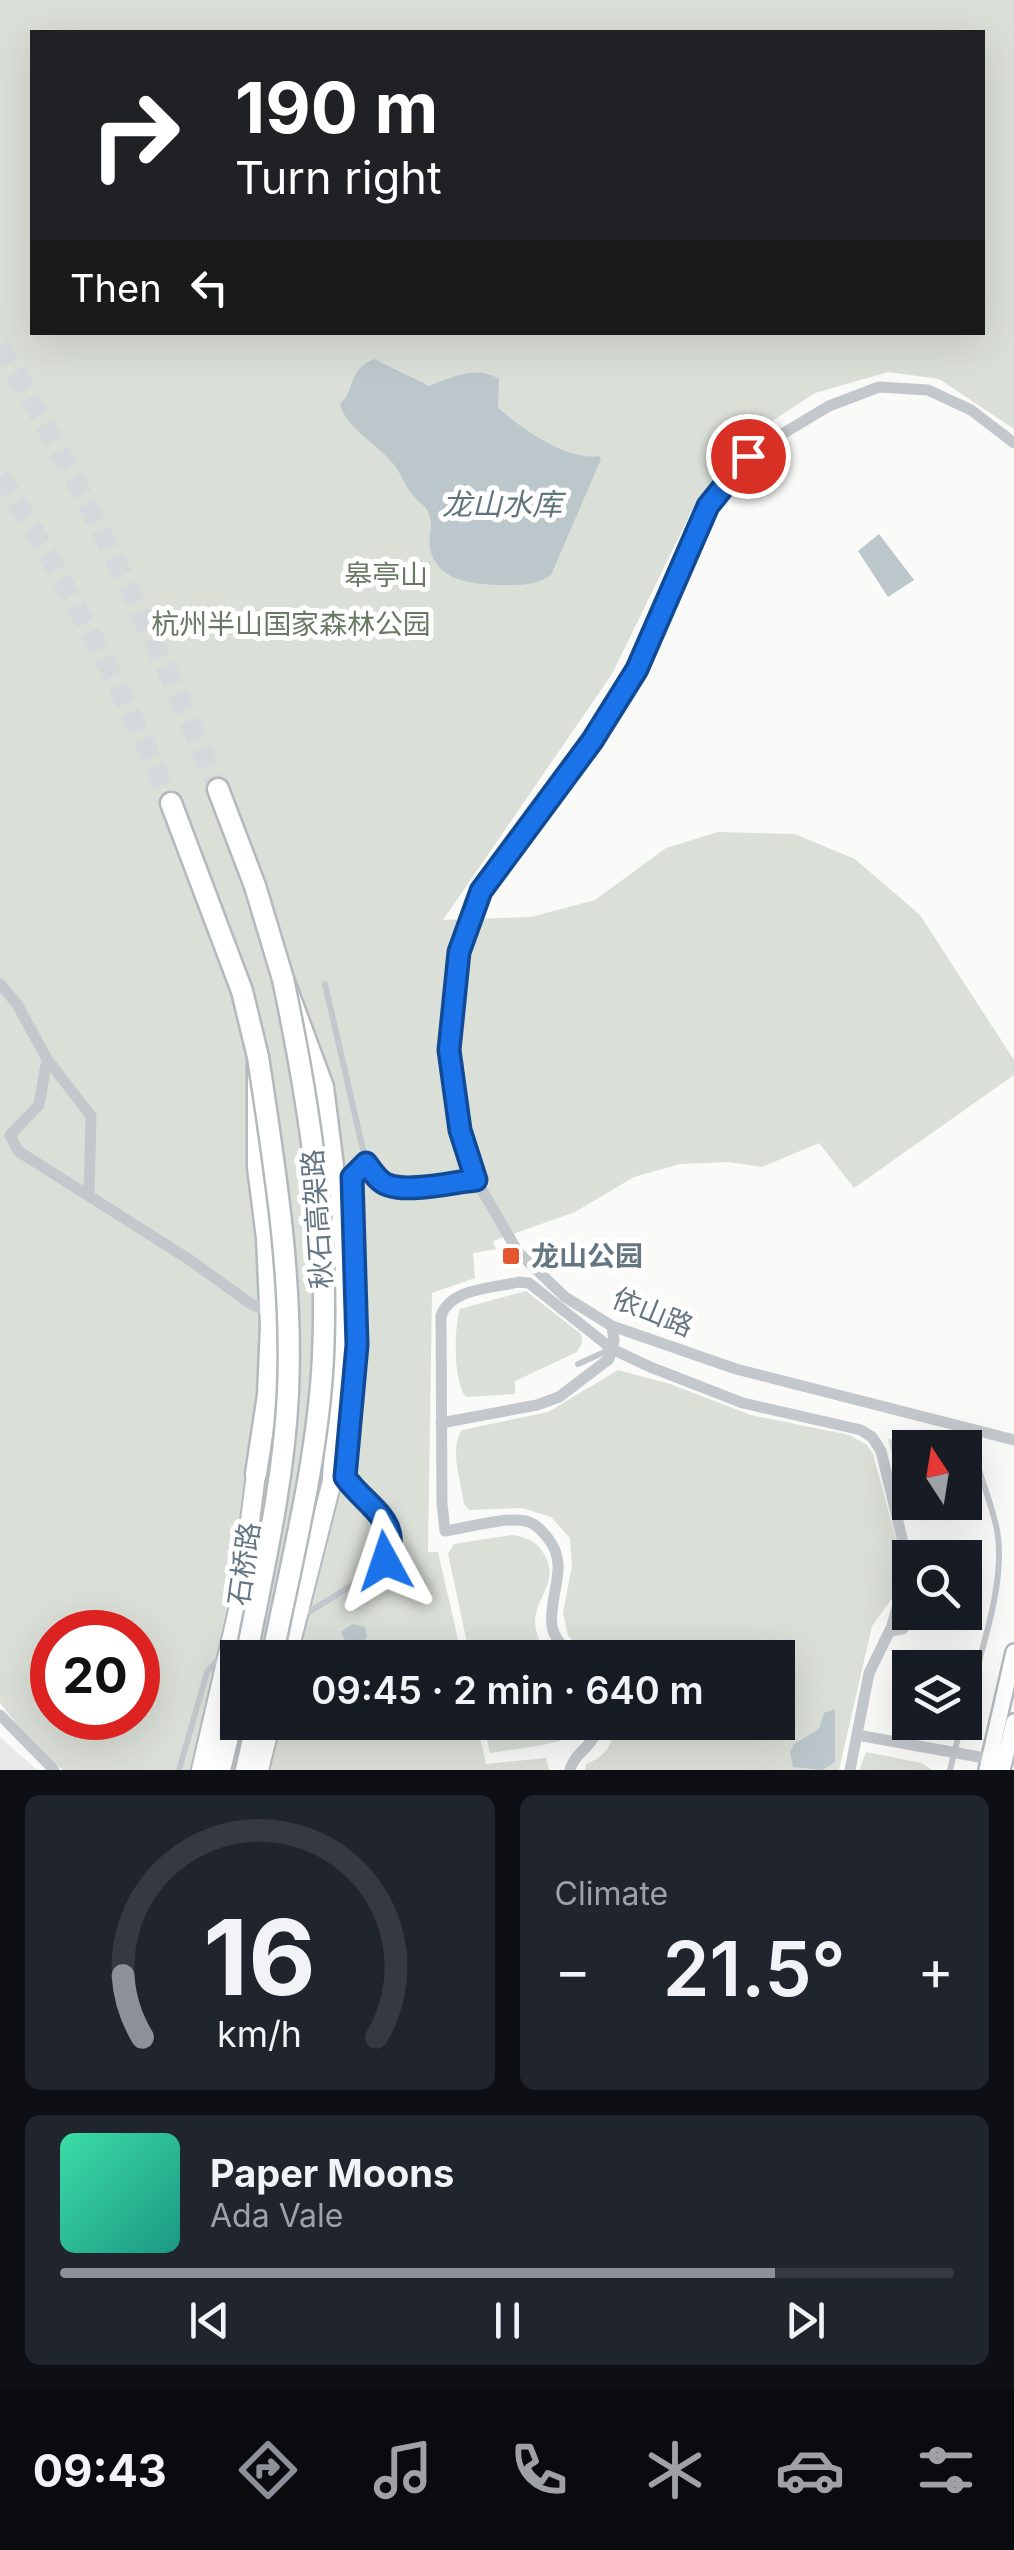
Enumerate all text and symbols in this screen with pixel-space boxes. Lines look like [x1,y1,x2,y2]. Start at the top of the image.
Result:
text: 190 m [235,65,438,150]
icon: right [70,70,200,200]
text: Turn right [235,150,442,205]
icon: left [182,260,237,315]
text: Then [70,265,162,311]
pin [706,414,791,499]
icon: arrive [721,429,776,484]
water label: 龙山水库 [442,486,567,522]
park label: 皋亭山 [344,558,428,592]
park label: 杭州半山国家森林公园 [151,607,431,641]
street label: 秋石高架路 [295,1148,339,1290]
place label: 龙山公园 [531,1239,643,1273]
marker: 龙山公园 [500,1245,522,1267]
street label: 依山路 [608,1281,698,1343]
north arrow [892,1430,982,1520]
map controls [892,1430,982,1740]
position arrow [333,1509,437,1613]
street label: 石桥路 [221,1520,267,1608]
button: search [892,1540,982,1630]
speed limit sign: 20 [30,1610,160,1740]
button: layers [892,1650,982,1740]
text: 09:45 · 2 min · 640 m [311,1667,704,1713]
text: Climate [555,1874,668,1913]
text: 16 [204,1894,316,2020]
text: 21.5° [663,1923,846,2014]
text: − [555,1937,591,2003]
text: + [918,1937,954,2003]
text: km/h [217,2012,302,2056]
text: Paper Moons [210,2150,454,2196]
text: Ada Vale [210,2196,343,2235]
icon: previous [182,2293,237,2348]
icon: pause [480,2293,535,2348]
icon: next [778,2293,833,2348]
icon: directions [233,2435,303,2505]
icon: music [368,2435,438,2505]
icon: phone [504,2435,574,2505]
icon: climate [640,2435,710,2505]
icon: car [775,2435,845,2505]
icon: filters [911,2435,981,2505]
text: 09:43 [33,2443,167,2498]

